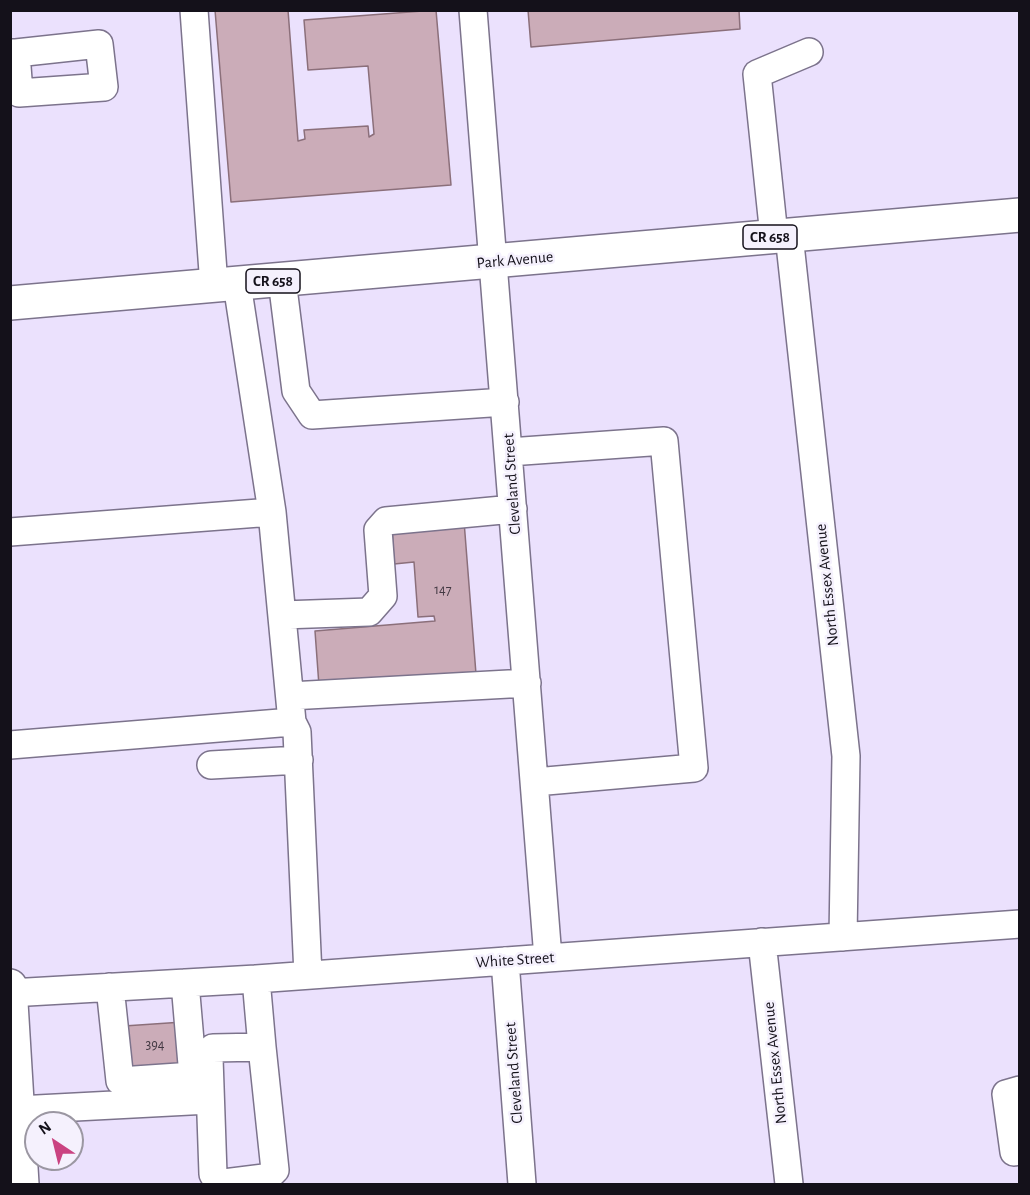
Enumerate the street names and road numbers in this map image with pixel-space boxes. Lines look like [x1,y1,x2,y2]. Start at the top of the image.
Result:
road number: CR 658 [743,225,797,249]
street label: Park Avenue [476,247,554,273]
road number: CR 658 [246,269,300,293]
street label: Cleveland Street [499,433,525,535]
street label: North Essex Avenue [811,523,843,647]
street label: White Street [475,948,555,972]
street label: North Essex Avenue [759,1001,791,1125]
street label: Cleveland Street [501,1022,527,1124]

